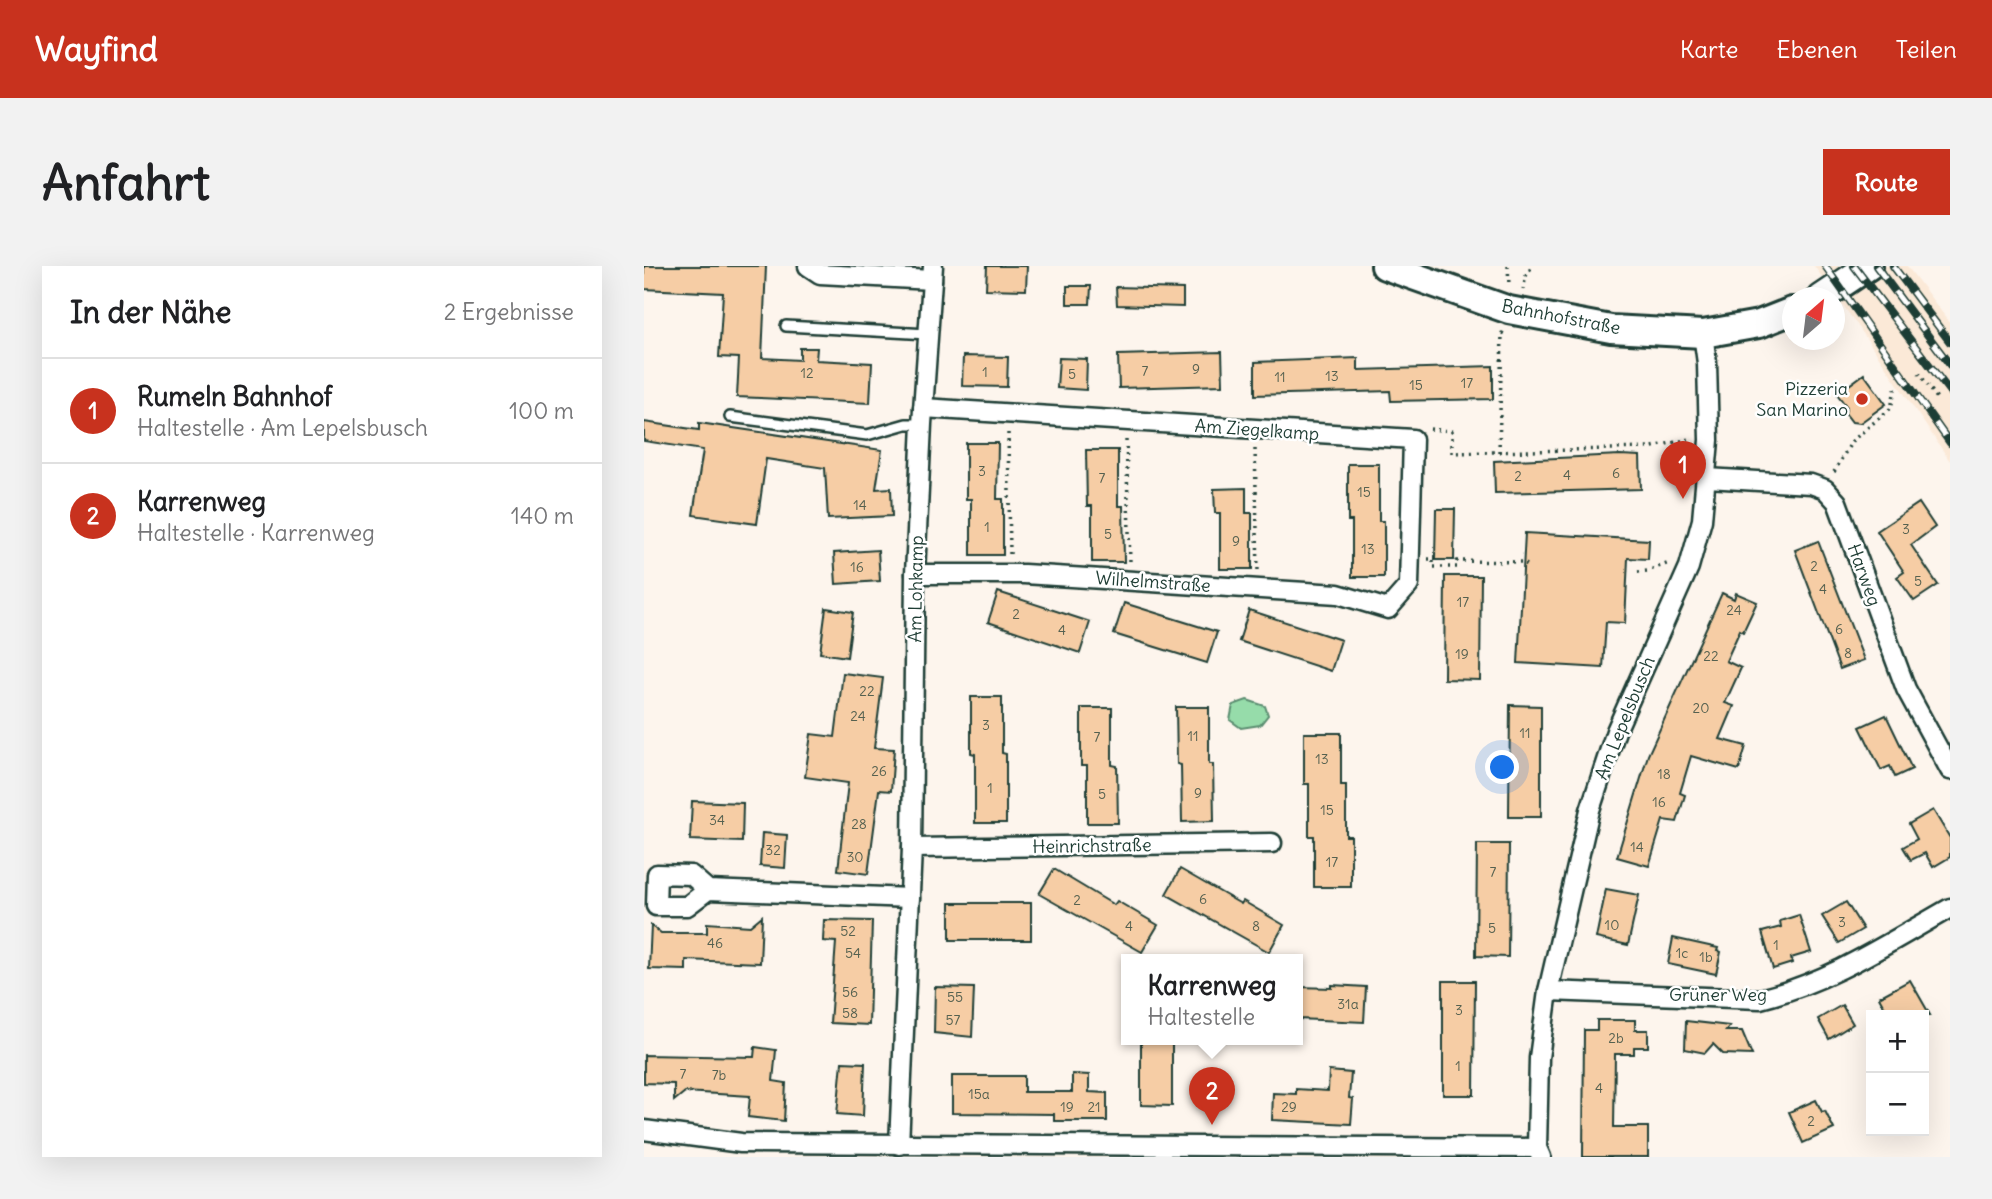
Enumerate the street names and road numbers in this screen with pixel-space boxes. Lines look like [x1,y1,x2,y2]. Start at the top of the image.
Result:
street label: Bahnhofstraße [1500,294,1622,339]
street label: Am Ziegelkamp [1194,414,1320,445]
street label: Am Lohkamp [903,535,928,643]
street label: Harweg [1843,541,1886,609]
street label: Wilhelmstraße [1095,566,1211,597]
street label: Am Lepelsbusch [1589,653,1660,783]
street label: Heinrichstraße [1032,833,1152,858]
street label: Grüner Weg [1669,983,1767,1006]

